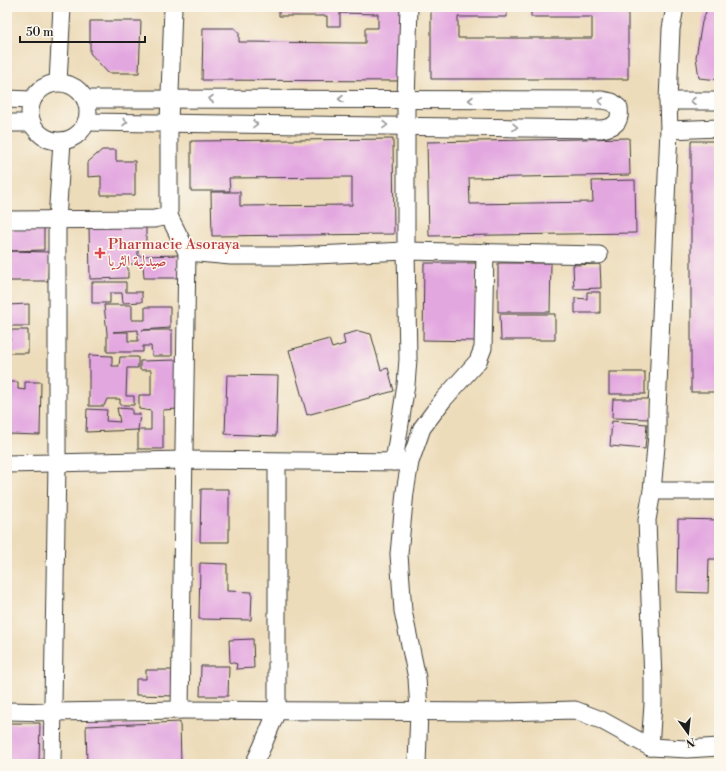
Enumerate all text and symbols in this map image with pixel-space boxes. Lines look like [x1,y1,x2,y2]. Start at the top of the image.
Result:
scale bar [20,18,145,44]
text: 50 m [26,25,54,40]
one-way arrow [208,95,214,103]
one-way arrow [338,95,344,104]
one-way arrow [468,96,474,104]
one-way arrow [598,96,604,105]
one-way arrow [690,97,696,105]
one-way arrow [122,118,128,126]
one-way arrow [252,120,258,128]
one-way arrow [382,121,388,129]
one-way arrow [512,123,518,132]
place label: Pharmacie Asoraya صيدلية الثريا [108,235,240,271]
marker: Pharmacie Asoraya صيدلية الثريا [95,248,105,258]
north arrow [668,713,708,753]
text: N [684,734,696,750]

